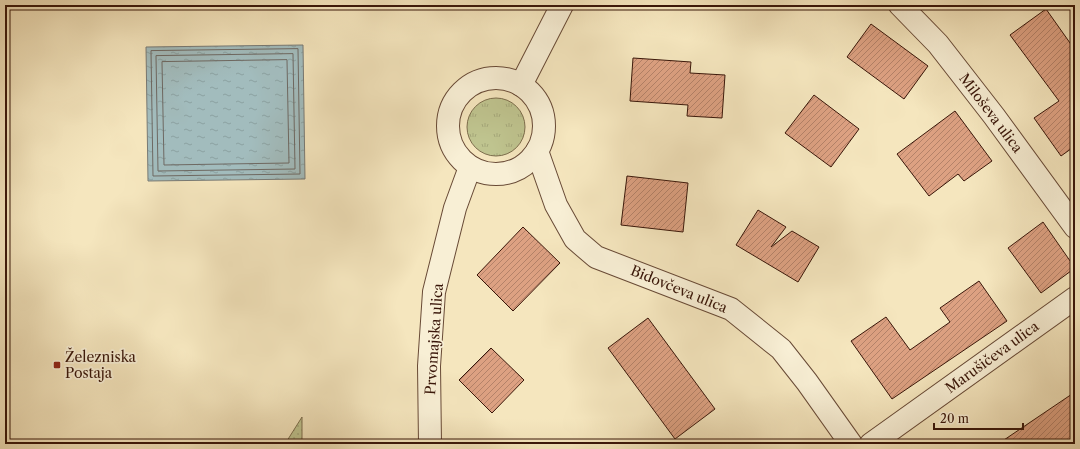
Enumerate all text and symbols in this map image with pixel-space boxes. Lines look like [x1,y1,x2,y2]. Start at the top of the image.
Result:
street label: Miloševa ulica [955,70,1027,157]
street label: Bidovčeva ulica [628,261,731,317]
street label: Prvomajska ulica [421,282,447,395]
street label: Marušičeva ulica [942,317,1043,397]
place label: Železniska Postaja [65,347,136,382]
marker: Železniska Postaja [52,360,62,370]
scale bar [934,405,1023,431]
text: 20 m [940,411,969,426]

